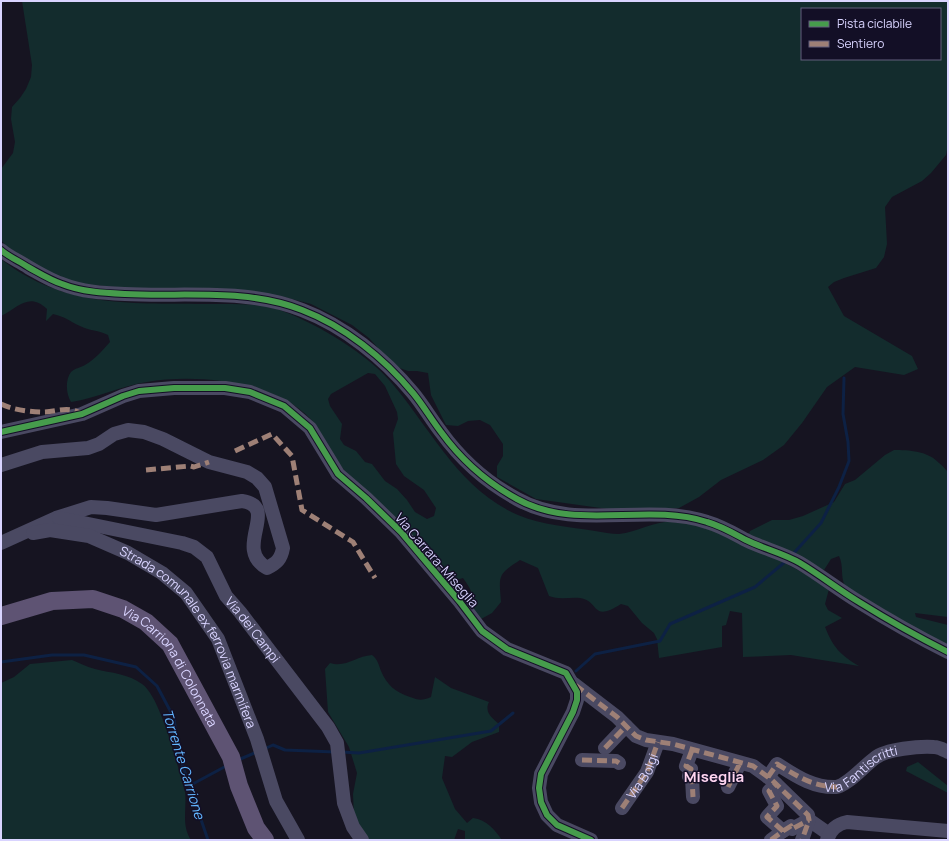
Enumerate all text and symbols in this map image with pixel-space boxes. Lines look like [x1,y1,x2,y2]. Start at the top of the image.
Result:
legend [801,8,941,60]
text: Pista ciclabile [837,15,912,32]
text: Sentiero [837,35,884,52]
street label: Via Carrara-Miseglia [391,509,483,611]
street label: Strada comunale ex ferrovia marmifera [117,541,261,731]
street label: Via dei Campi [221,592,285,666]
street label: Via Carriona di Colonnata [119,601,222,730]
water label: Torrente Carrione [158,707,210,822]
street label: Via Fantiscritti [824,741,899,796]
street label: Via Bolgi [622,751,662,802]
district label: Miseglia [684,766,744,787]

